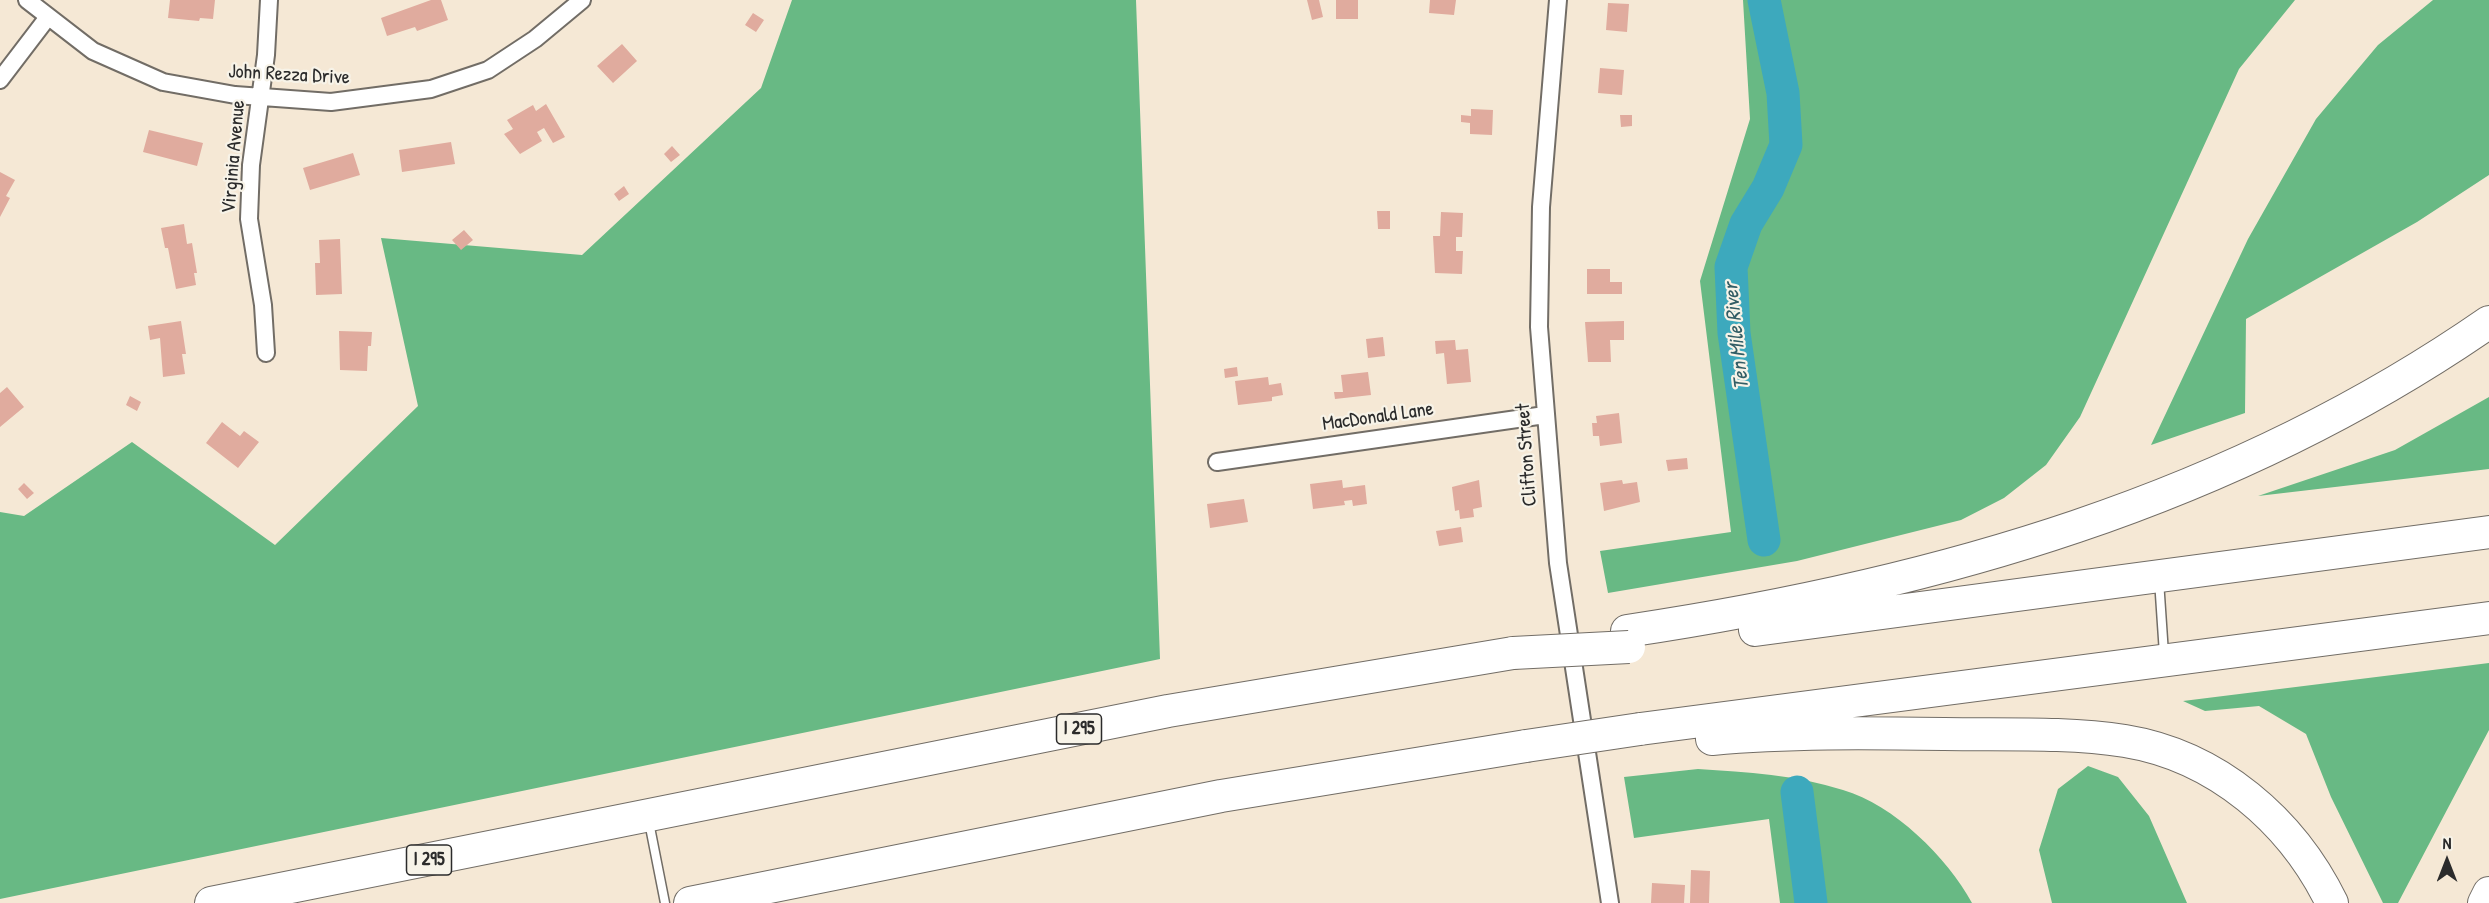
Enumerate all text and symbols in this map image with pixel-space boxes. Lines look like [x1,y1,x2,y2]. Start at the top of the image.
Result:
street label: John Rezza Drive [228,60,350,90]
street label: Virginia Avenue [217,99,251,215]
water label: Ten Mile River [1719,281,1755,391]
street label: MacDonald Lane [1321,397,1435,437]
street label: Clifton Street [1511,403,1543,507]
road number: I 295 [1056,714,1102,744]
north arrow [2417,831,2477,891]
text: N [2443,832,2451,854]
road number: I 295 [406,845,452,875]

